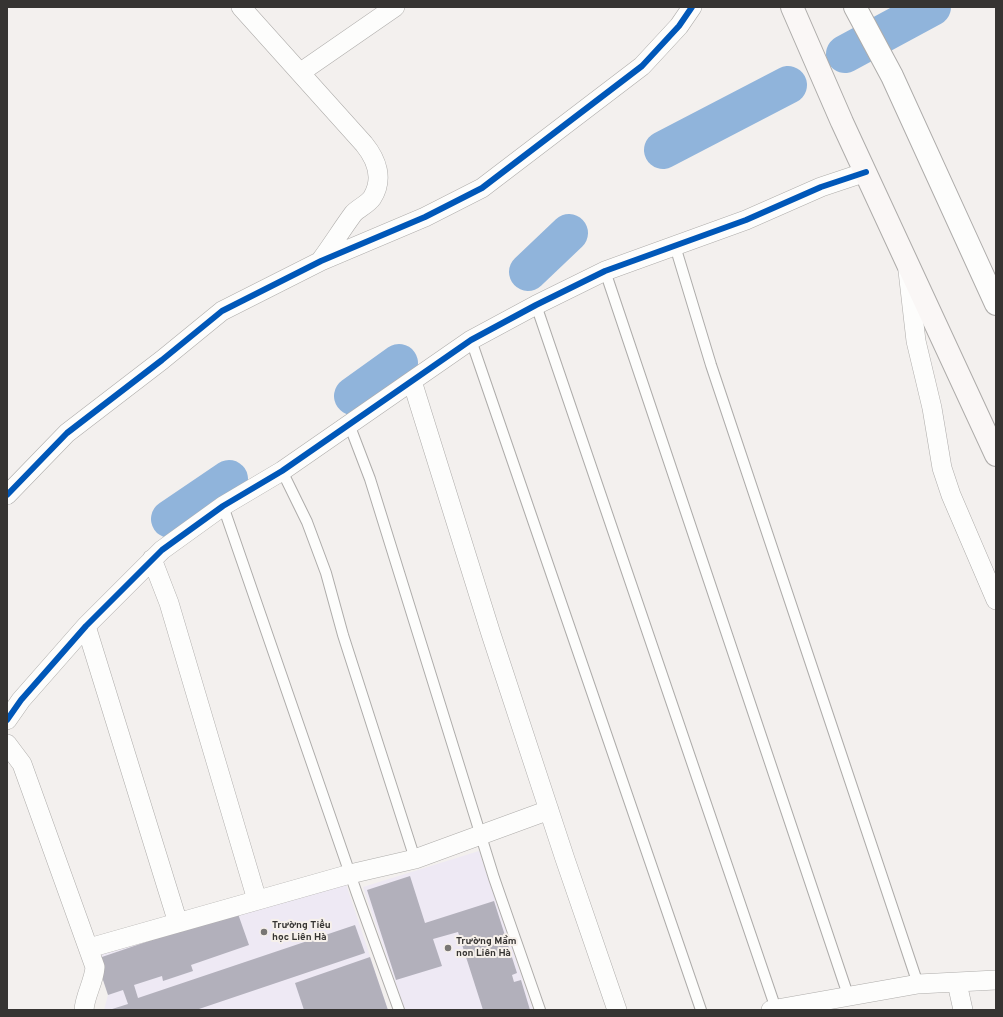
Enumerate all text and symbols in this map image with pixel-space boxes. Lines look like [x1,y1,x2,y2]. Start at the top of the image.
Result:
place label: Trường Tiểu học Liên Hà [272,920,331,944]
marker: Trường Tiểu học Liên Hà [259,927,269,937]
place label: Trường Mầm non Liên Hà [456,936,516,960]
marker: Trường Mầm non Liên Hà [443,943,453,953]

